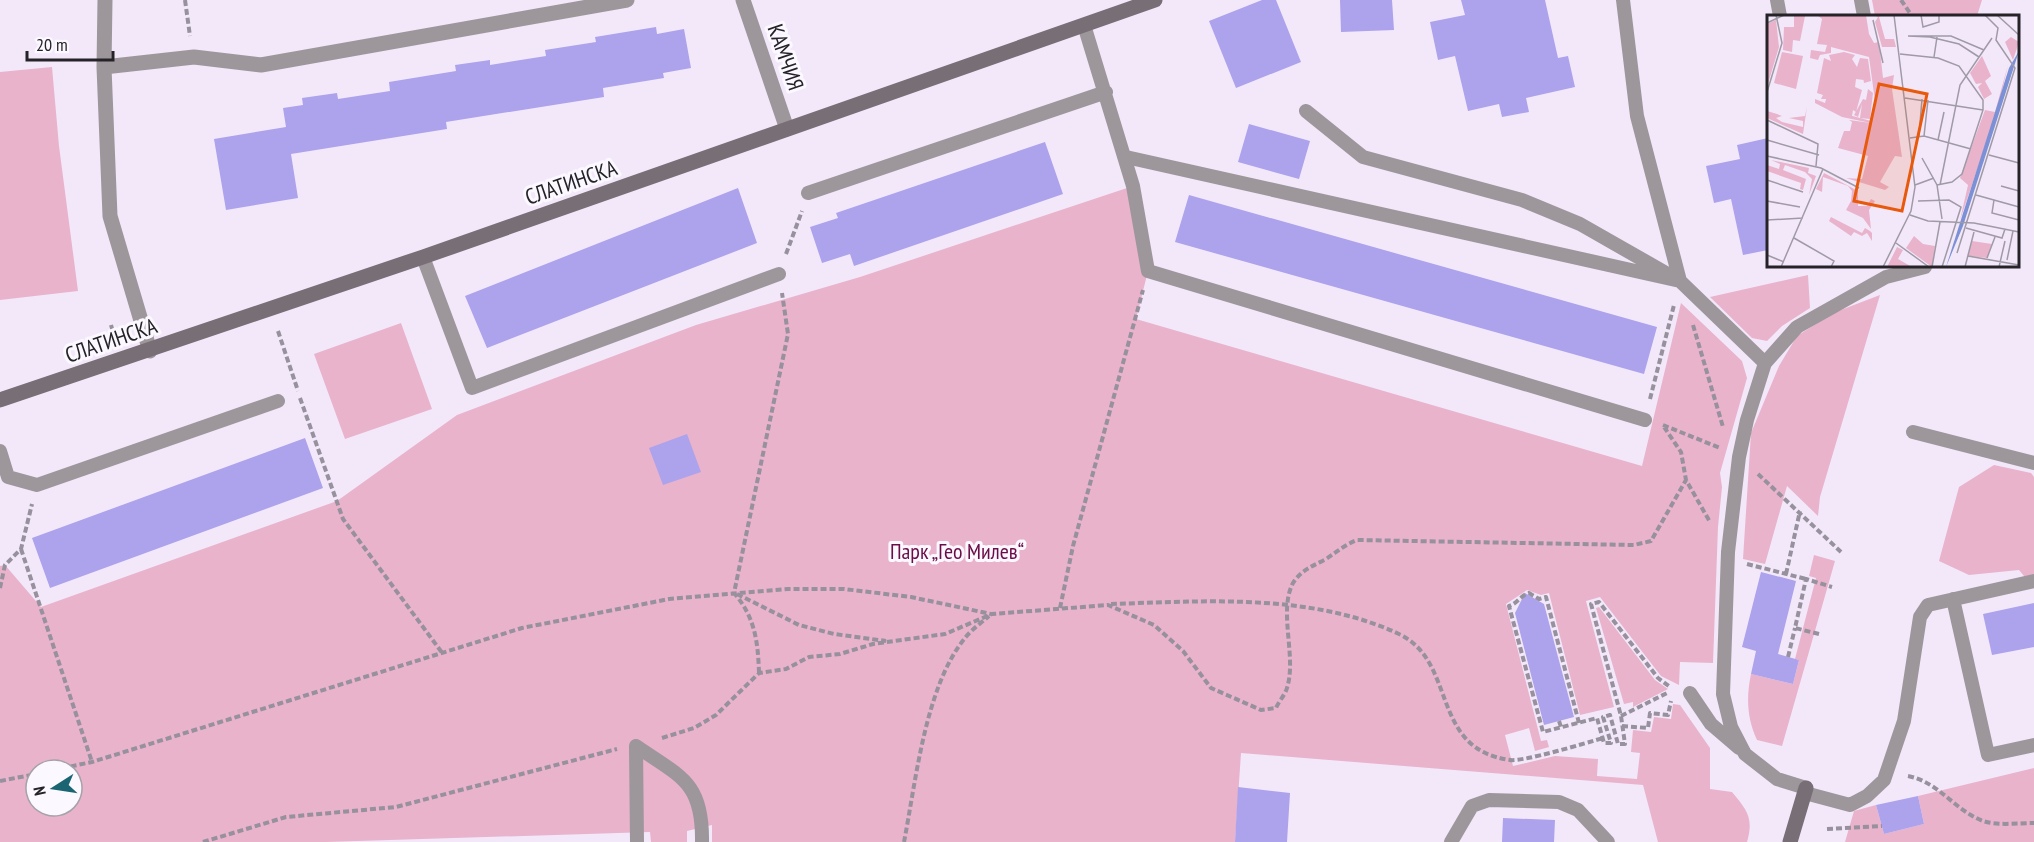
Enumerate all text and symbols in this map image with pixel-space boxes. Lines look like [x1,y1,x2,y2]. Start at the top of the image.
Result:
inset map [1767,15,2019,267]
street label: КАМЧИЯ [762,20,810,94]
scale bar [27,24,112,62]
text: 20 m [36,33,68,56]
street label: СЛАТИНСКА [521,153,621,211]
street label: СЛАТИНСКА [61,311,161,369]
park label: Парк „Гео Милев“ [890,537,1024,565]
north arrow [24,758,84,818]
text: N [29,785,50,797]

